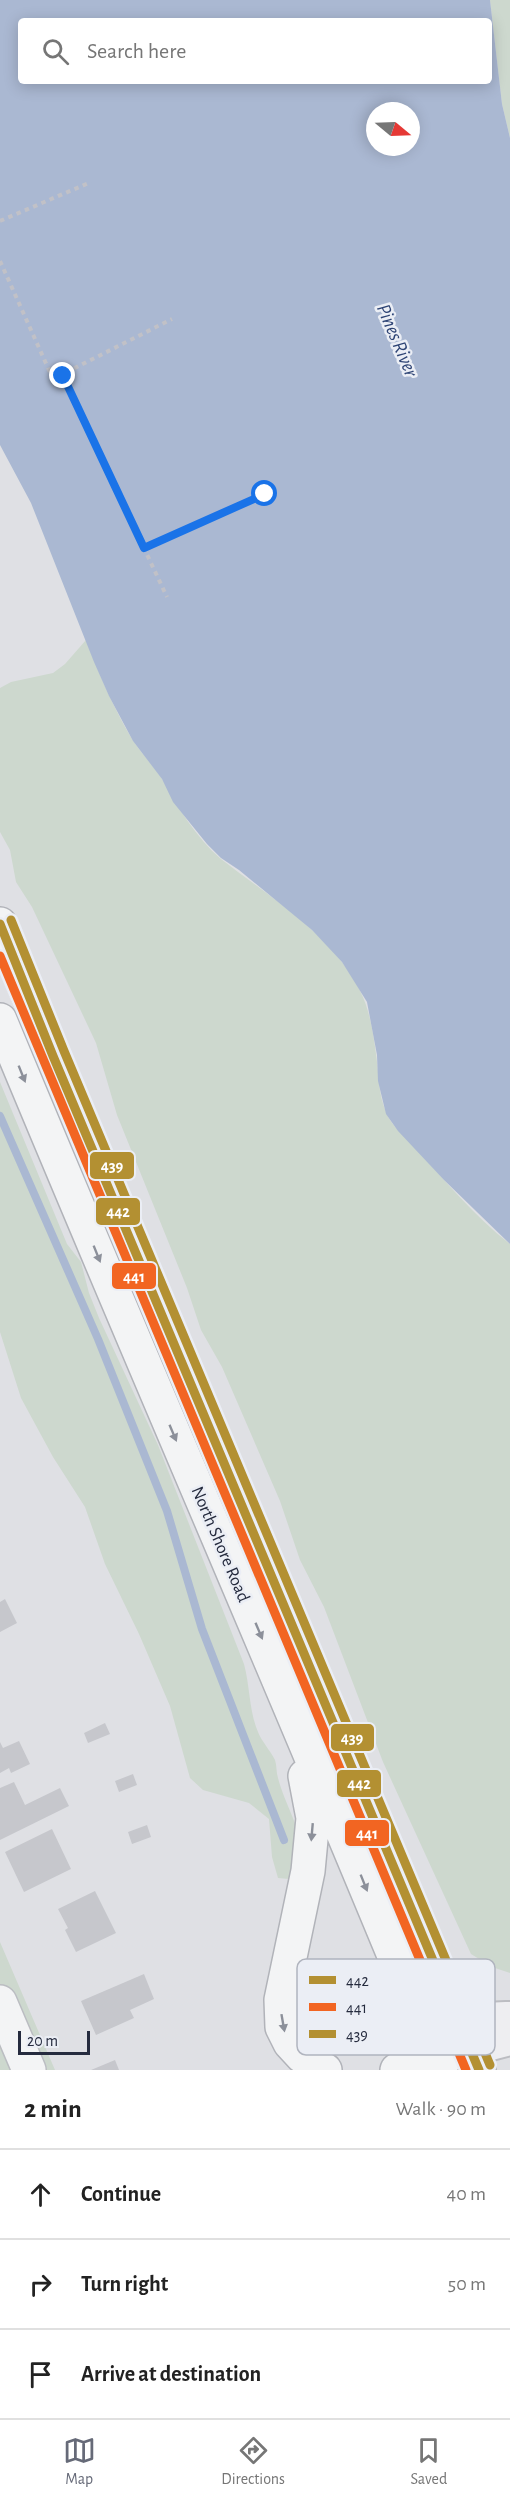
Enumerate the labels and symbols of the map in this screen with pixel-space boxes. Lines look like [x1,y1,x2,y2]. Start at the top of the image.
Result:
north arrow [366,102,420,156]
water label: Pines River [373,301,422,380]
route end [49,362,75,388]
route start [251,480,277,506]
one-way arrow [17,1065,27,1083]
line badge: 439 [89,1151,135,1180]
text: 439 [101,1158,124,1174]
line badge: 442 [95,1197,141,1226]
text: 442 [106,1204,130,1220]
one-way arrow [93,1245,102,1263]
line badge: 441 [111,1262,157,1290]
text: 441 [123,1269,145,1285]
one-way arrow [169,1424,179,1442]
street label: North Shore Road [188,1484,253,1605]
one-way arrow [254,1623,264,1641]
line badge: 439 [330,1723,375,1752]
text: 439 [341,1730,364,1746]
line badge: 442 [336,1769,382,1798]
text: 442 [347,1776,371,1792]
line badge: 441 [344,1819,390,1847]
one-way arrow [307,1822,317,1841]
text: 441 [356,1826,378,1842]
one-way arrow [359,1874,369,1892]
legend [297,1959,495,2055]
text: 442 [346,1973,369,1989]
text: 441 [346,2000,367,2016]
one-way arrow [279,2014,288,2033]
text: 439 [346,2027,368,2043]
scale bar [18,2028,90,2056]

